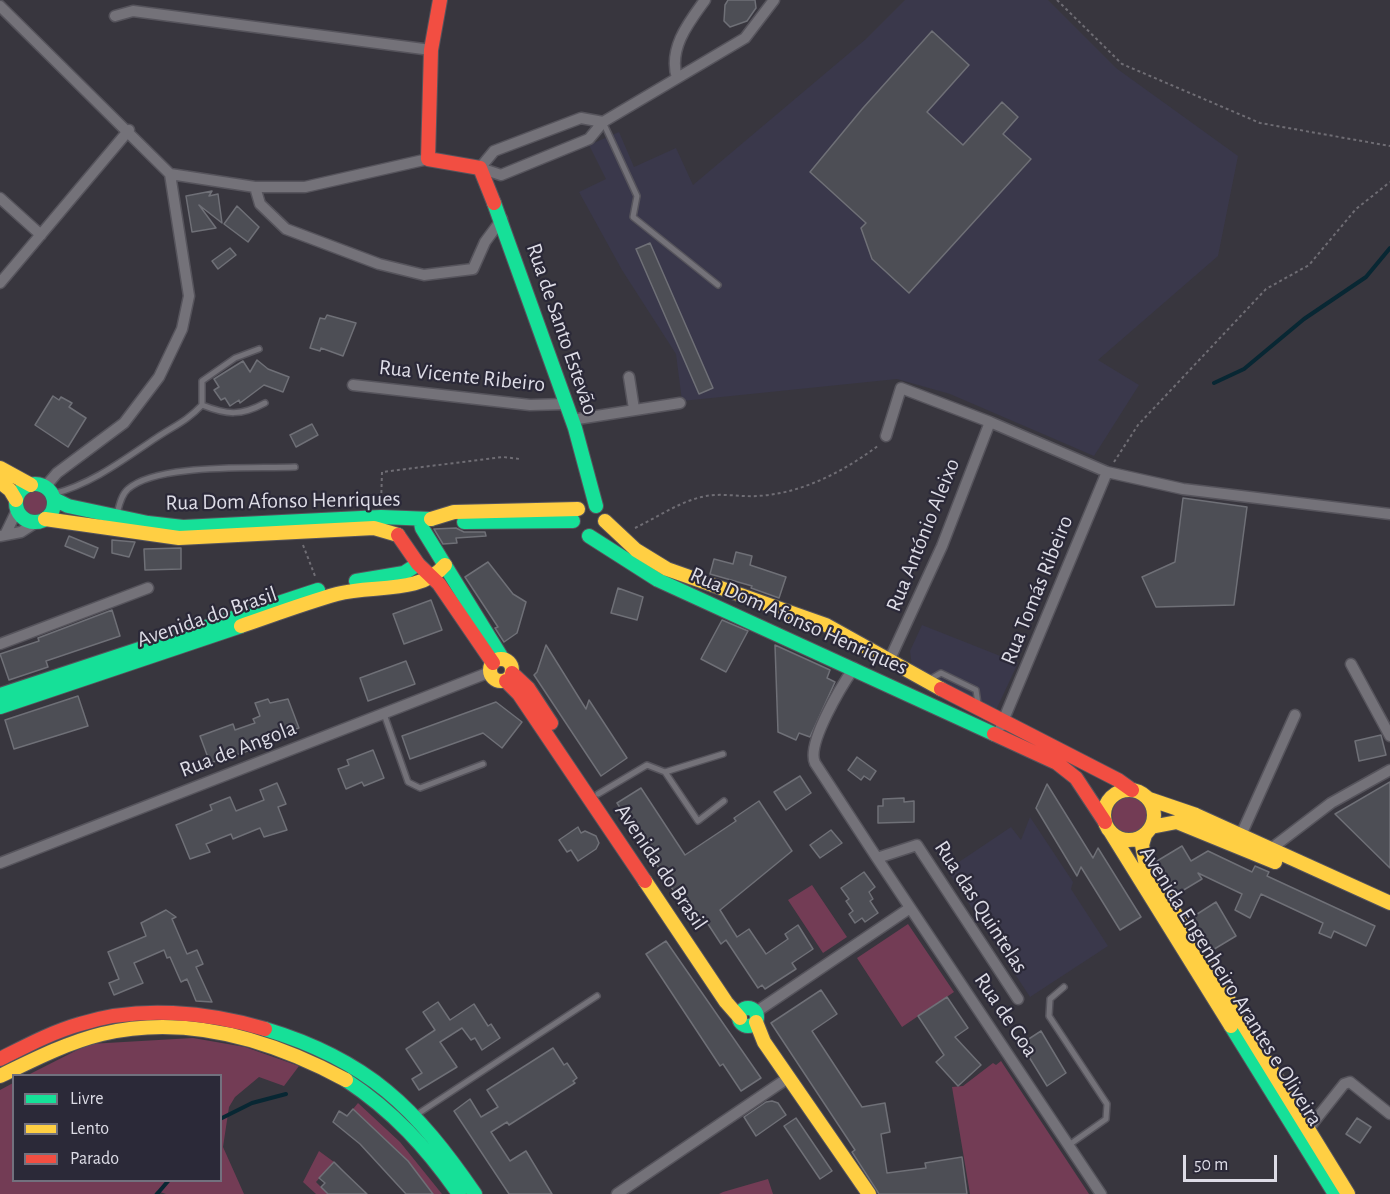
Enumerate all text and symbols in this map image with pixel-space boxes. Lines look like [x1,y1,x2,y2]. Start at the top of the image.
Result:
street label: Rua de Santo Estevão [520,240,604,418]
street label: Rua Vicente Ribeiro [378,354,546,398]
street label: Rua António Aleixo [880,455,966,615]
street label: Rua Dom Afonso Henriques [165,486,401,516]
street label: Rua Tomás Ribeiro [995,512,1079,668]
street label: Rua Dom Afonso Henriques [686,561,912,681]
street label: Avenida do Brasil [133,581,281,653]
street label: Rua de Angola [176,715,300,783]
street label: Avenida do Brasil [609,799,713,935]
street label: Rua das Quintelas [928,836,1034,978]
street label: Avenida Engenheiro Arantes e Oliveira [1134,841,1328,1131]
street label: Rua de Goa [968,968,1044,1062]
legend [12,1074,222,1182]
text: Livre [70,1090,104,1108]
text: Lento [70,1120,109,1138]
scale bar [1186,1143,1280,1181]
text: Parado [70,1150,119,1168]
text: 50 m [1194,1156,1228,1174]

